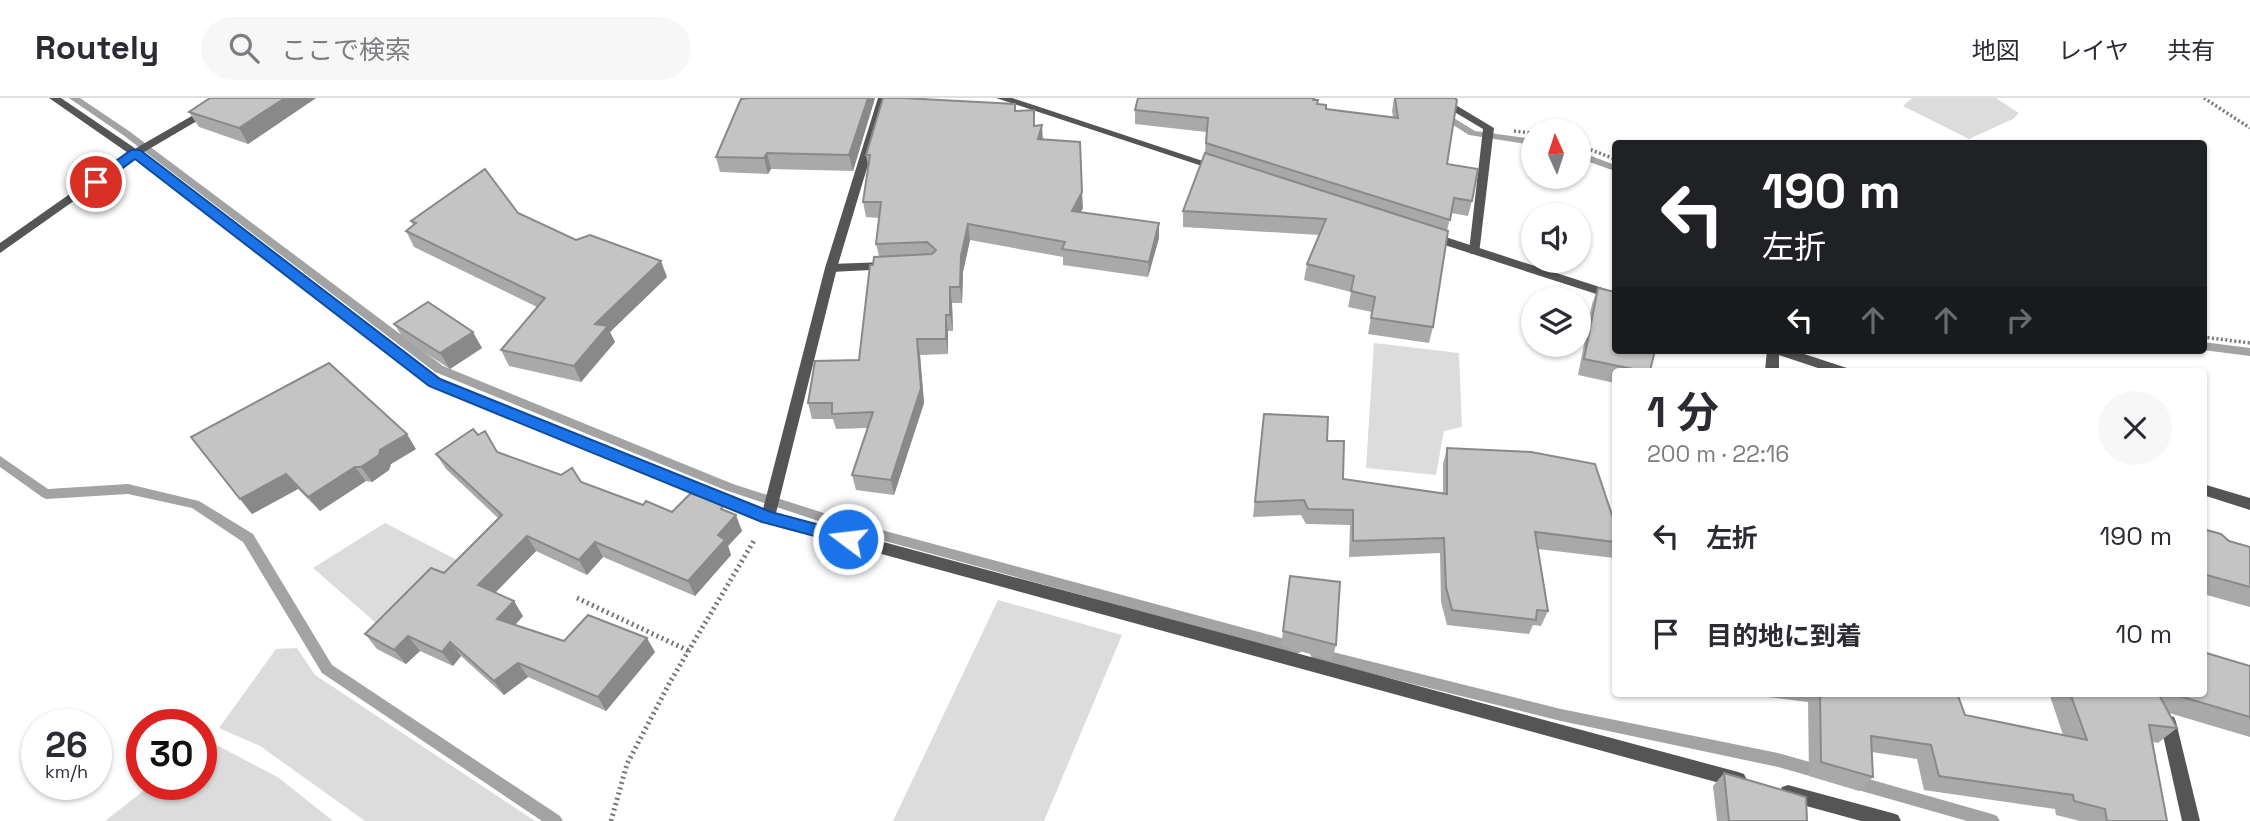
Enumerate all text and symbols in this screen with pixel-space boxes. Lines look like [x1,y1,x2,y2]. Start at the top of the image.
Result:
search box [201,17,691,80]
text: Routely [35,27,159,69]
icon: search [225,29,263,67]
text: ここで検索 [281,33,411,67]
text: 地図 [1972,35,2020,66]
text: レイヤ [2058,35,2129,66]
text: 共有 [2167,35,2215,66]
north arrow [1521,119,1591,189]
map controls [1521,119,1591,357]
pin [66,152,126,212]
text: 190 m [1762,160,1900,222]
icon: arrive [77,163,115,201]
icon: left [1647,168,1738,259]
button: sound [1521,203,1591,273]
text: 左折 [1762,227,1826,267]
button: layers [1521,287,1591,357]
icon: left [1781,301,1819,339]
icon: ahead [1854,301,1892,339]
icon: ahead [1927,301,1965,339]
icon: right [2000,301,2038,339]
text: 1 分 [1647,386,1719,439]
button: close [2098,391,2172,465]
text: 200 m · 22:16 [1647,439,1789,469]
position arrow [811,502,885,576]
icon: left [1647,517,1685,555]
text: 190 m [2100,519,2172,553]
text: 左折 [1706,521,1758,555]
icon: arrive [1647,615,1685,653]
text: 10 m [2115,617,2172,651]
text: 目的地に到着 [1706,619,1862,653]
speed limit sign: 30 [126,709,217,800]
text: 26 [45,723,88,767]
text: km/h [45,760,88,783]

